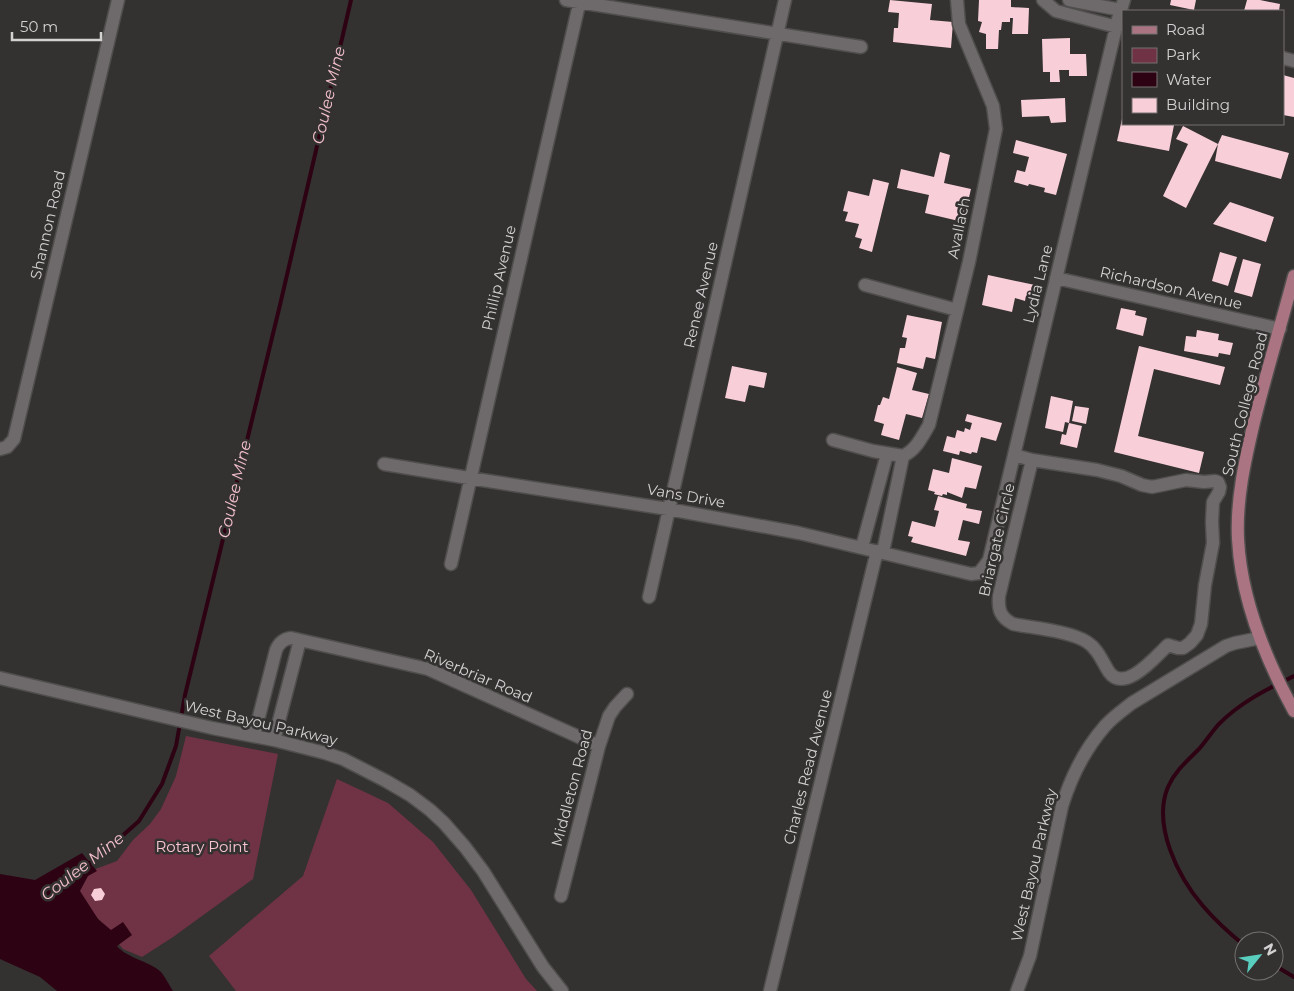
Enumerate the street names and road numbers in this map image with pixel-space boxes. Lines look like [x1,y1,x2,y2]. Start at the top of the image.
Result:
street label: Shannon Road [26,169,69,281]
street label: Avallach [943,195,974,260]
street label: Phillip Avenue [477,223,520,333]
street label: Renee Avenue [679,240,722,350]
street label: Lydia Lane [1019,242,1056,325]
street label: Richardson Avenue [1098,262,1244,313]
street label: South College Road [1217,330,1272,478]
street label: Vans Drive [645,479,727,512]
street label: Briargate Circle [974,481,1019,598]
street label: Riverbriar Road [421,644,535,707]
street label: Charles Read Avenue [779,687,836,846]
street label: West Bayou Parkway [183,696,341,750]
street label: Middleton Road [547,727,596,848]
street label: West Bayou Parkway [1007,785,1061,943]

